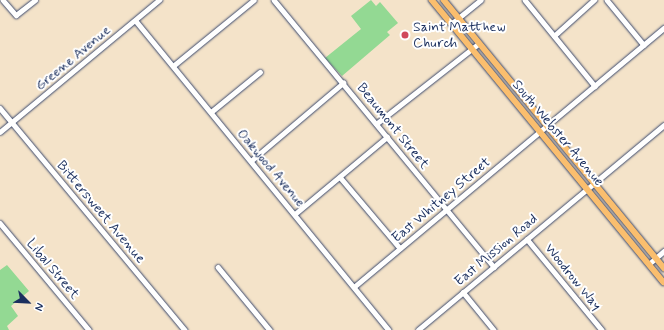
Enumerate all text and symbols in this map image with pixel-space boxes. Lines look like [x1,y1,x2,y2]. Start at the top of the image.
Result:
place label: Saint Matthew Church [413,19,505,52]
street label: Greene Avenue [32,22,114,94]
marker: Saint Matthew Church [400,30,410,40]
street label: South Webster Avenue [509,77,607,189]
street label: Beaumont Street [353,80,433,172]
street label: Oakwood Avenue [233,125,309,211]
street label: East Whitney Street [388,154,494,246]
street label: Bittersweet Avenue [54,159,148,265]
street label: East Mission Road [451,210,541,290]
street label: Libal Street [23,235,83,303]
street label: Woodrow Way [540,240,606,314]
north arrow [8,282,48,322]
text: N [31,301,47,313]

